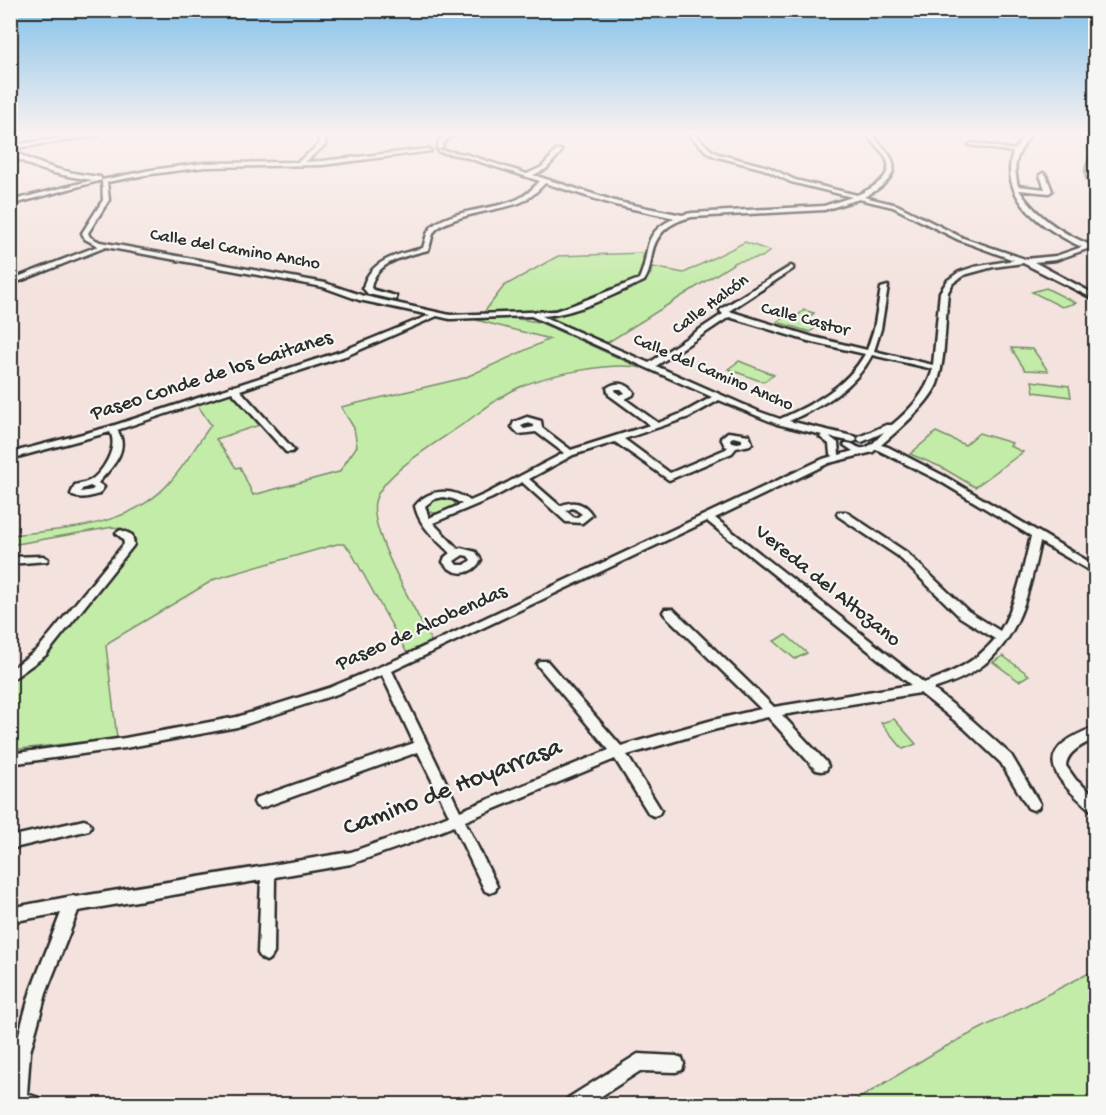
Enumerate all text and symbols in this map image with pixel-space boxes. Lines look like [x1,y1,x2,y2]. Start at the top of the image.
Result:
street label: Calle del Camino Ancho [148,225,322,275]
street label: Calle Halcón [669,270,754,340]
street label: Calle Castor [758,298,853,342]
street label: Paseo Conde de los Gaitanes [87,326,337,428]
street label: Calle del Camino Ancho [630,330,796,416]
street label: Vereda del Altozano [748,520,905,654]
street label: Paseo de Alcobendas [332,580,512,678]
street label: Camino de Hoyarrasa [339,732,568,845]

